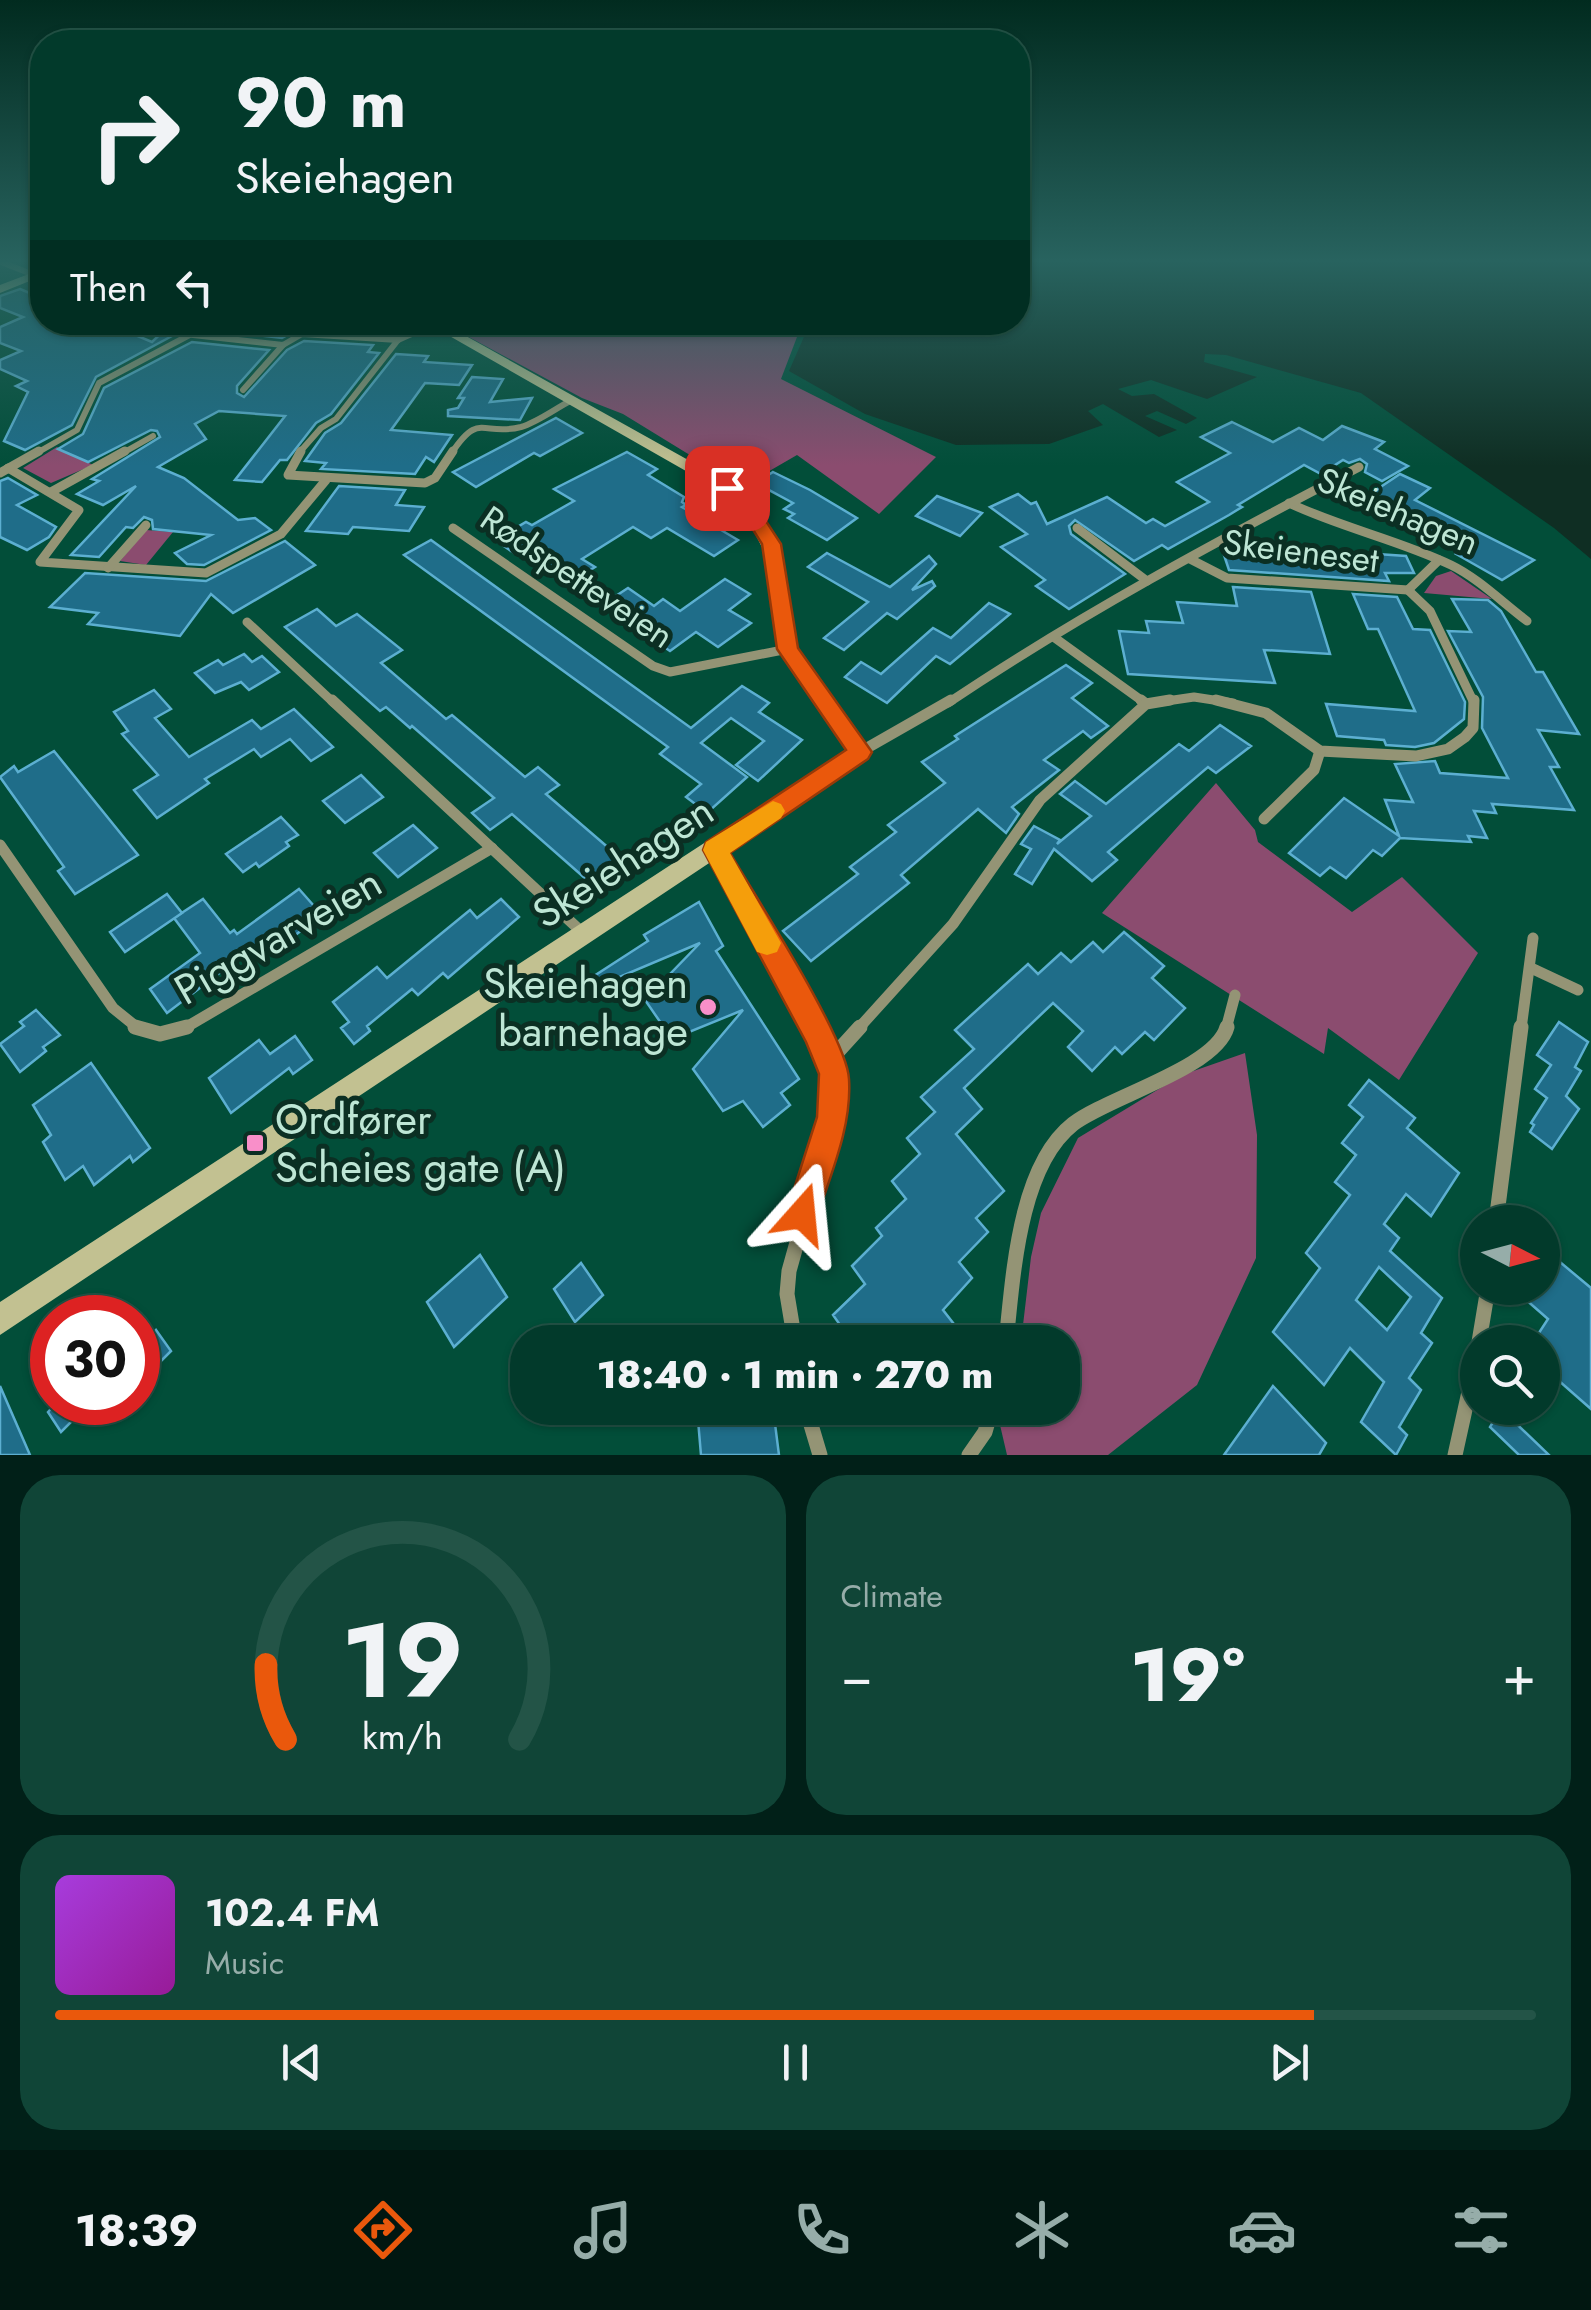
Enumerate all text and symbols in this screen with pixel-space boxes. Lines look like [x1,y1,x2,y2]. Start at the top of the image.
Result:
text: 90 m [235,52,407,153]
icon: right [70,70,200,200]
text: Skeiehagen [235,145,455,210]
text: Then [70,260,147,315]
icon: left [167,260,222,315]
pin [685,446,770,531]
street label: Skeiehagen [1310,455,1486,567]
icon: arrive [700,461,755,516]
street label: Rødspetteveien [470,494,684,660]
street label: Skeieneset [1220,517,1382,585]
street label: Skeiehagen [520,781,726,943]
street label: Piggvarveien [163,852,393,1020]
place label: Skeiehagen barnehage [483,953,688,1062]
marker: Skeiehagen barnehage [697,996,719,1018]
place label: Ordfører Scheies gate (A) [275,1089,566,1198]
marker: Ordfører Scheies gate (A) [244,1132,266,1154]
position arrow [750,1162,854,1266]
north arrow [1460,1205,1560,1305]
map controls [1460,1205,1560,1425]
speed limit sign: 30 [30,1295,160,1425]
button: search [1460,1325,1560,1425]
text: 18:40 · 1 min · 270 m [597,1347,993,1402]
text: Climate [841,1573,943,1619]
text: 19 [341,1586,464,1736]
text: 19° [1130,1621,1245,1729]
text: − [841,1636,873,1716]
text: + [1502,1636,1536,1716]
text: km/h [362,1711,443,1762]
text: 102.4 FM [205,1885,379,1940]
text: Music [205,1940,284,1986]
icon: previous [274,2035,329,2090]
icon: pause [768,2035,823,2090]
icon: next [1262,2035,1317,2090]
icon: directions [348,2195,418,2265]
icon: music [568,2195,638,2265]
icon: phone [787,2195,857,2265]
icon: climate [1007,2195,1077,2265]
icon: car [1227,2195,1297,2265]
icon: filters [1446,2195,1516,2265]
text: 18:39 [75,2198,198,2263]

